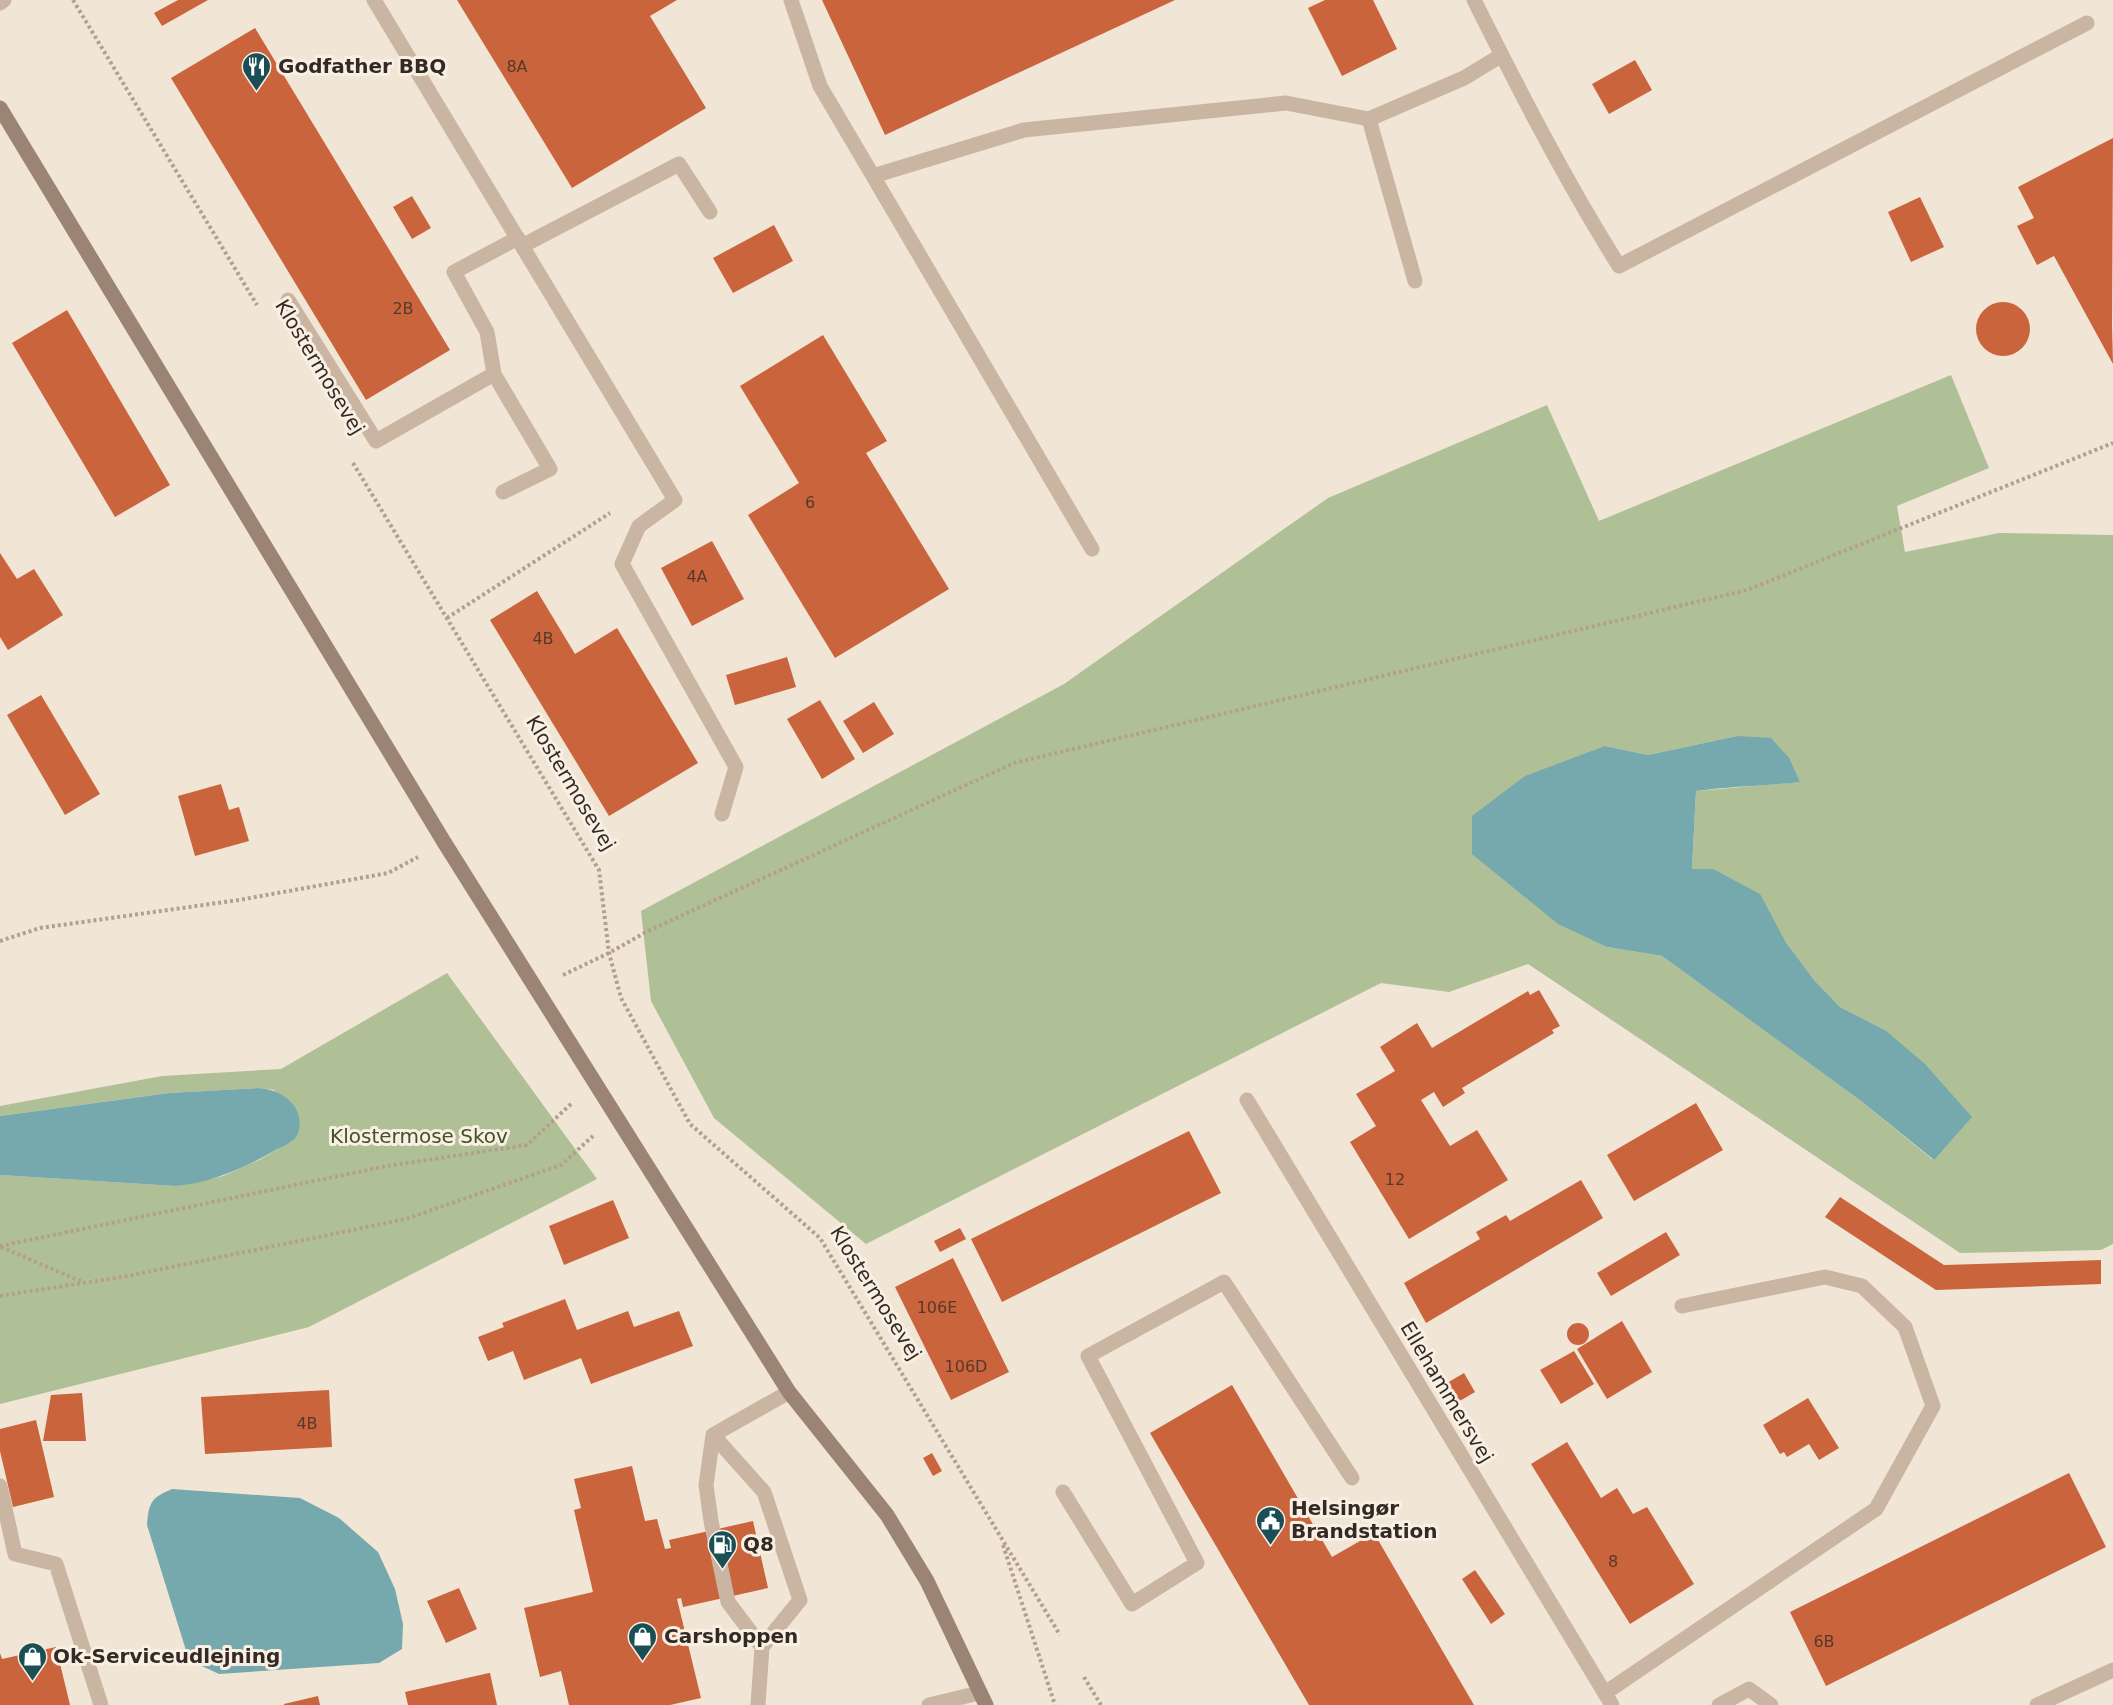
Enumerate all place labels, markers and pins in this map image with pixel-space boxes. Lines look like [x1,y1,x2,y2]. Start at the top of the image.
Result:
restaurant icon: Godfather BBQ [241,50,273,92]
place label: Godfather BBQ [278,54,446,78]
place label: Helsingør Brandstation [1291,1496,1438,1543]
public building icon: Helsingør Brandstation [1254,1504,1286,1546]
fuel station icon: Q8 [706,1528,738,1570]
place label: Q8 [743,1532,774,1556]
shop icon: Carshoppen [627,1620,659,1662]
place label: Carshoppen [664,1624,798,1648]
shop icon: Ok-Serviceudlejning [16,1640,48,1682]
place label: Ok-Serviceudlejning [53,1644,280,1668]

